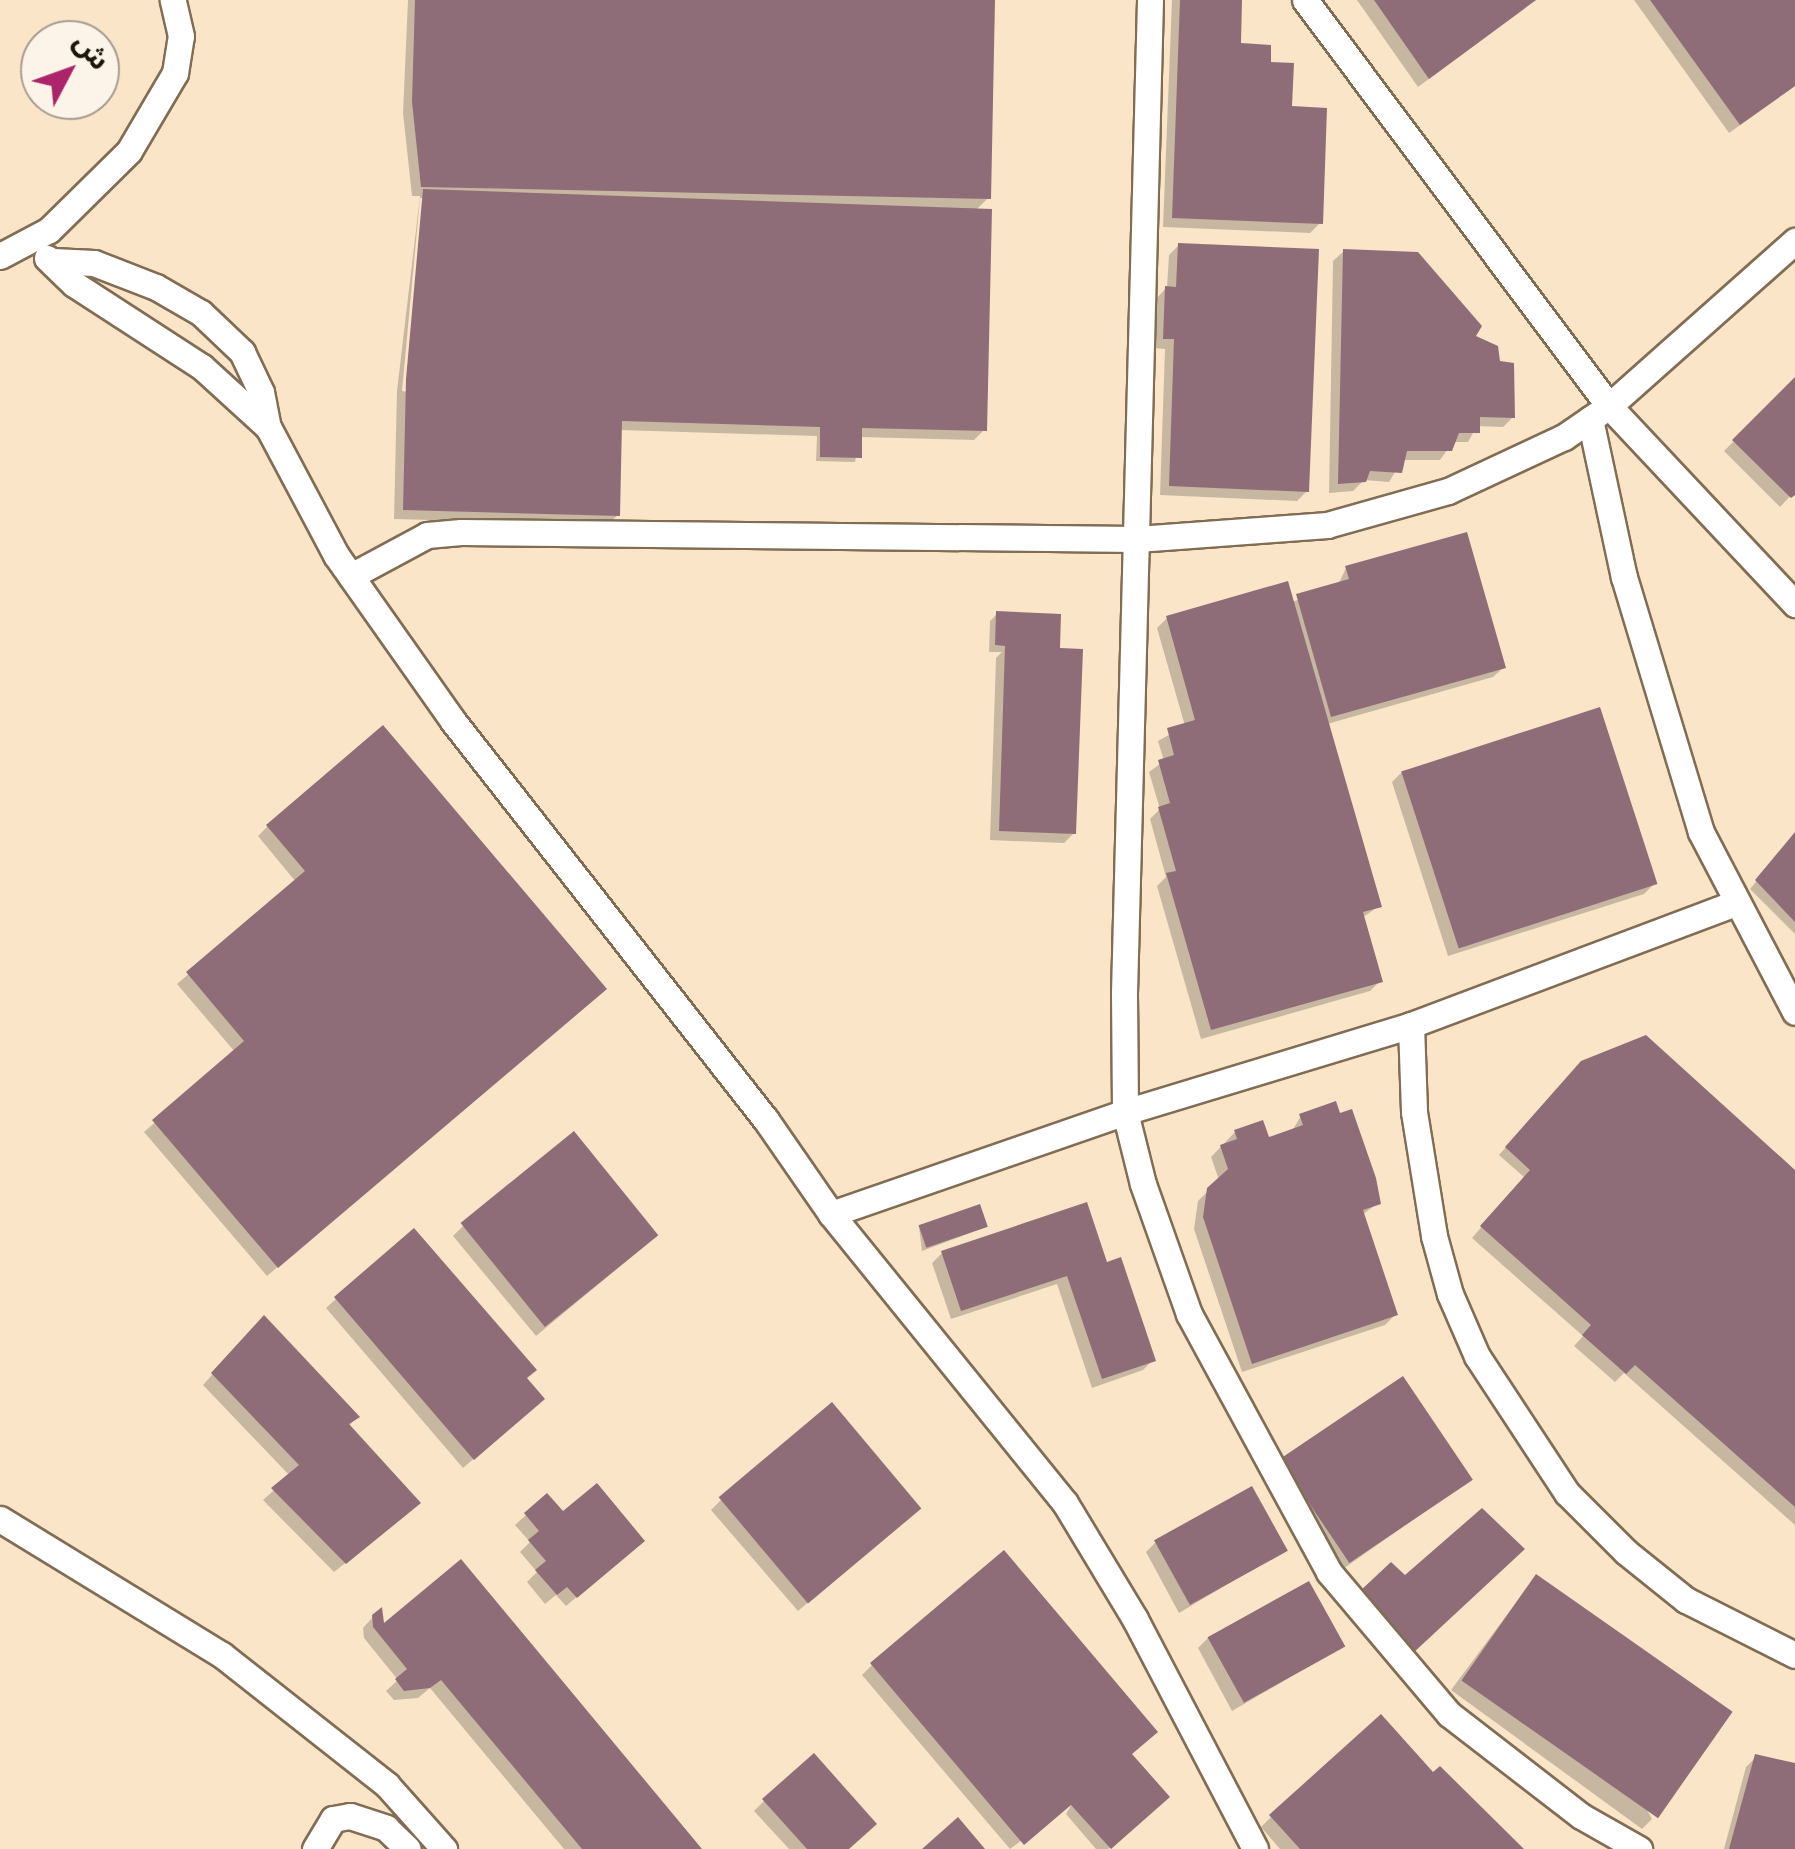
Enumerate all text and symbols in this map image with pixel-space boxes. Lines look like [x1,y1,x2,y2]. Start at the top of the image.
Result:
north arrow [20,20,120,120]
text: ش [66,26,117,77]

